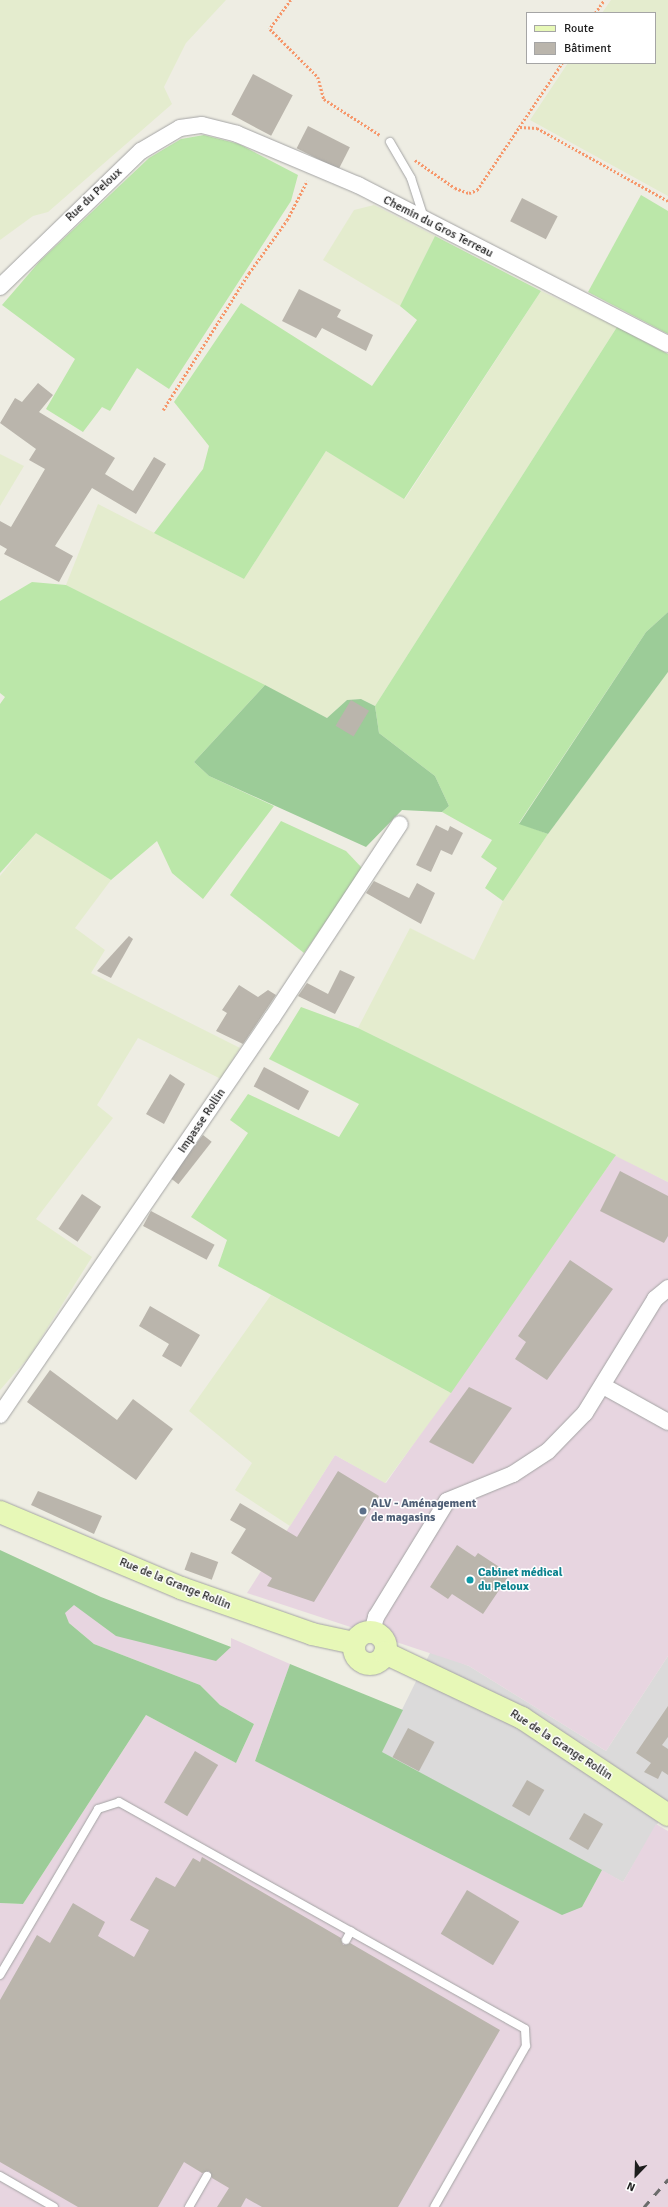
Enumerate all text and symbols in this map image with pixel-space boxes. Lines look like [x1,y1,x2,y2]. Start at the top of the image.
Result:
legend [526,12,656,64]
text: Route [564,21,594,36]
text: Bâtiment [564,41,611,56]
street label: Rue du Peloux [63,165,125,225]
street label: Chemin du Gros Terreau [381,193,495,261]
street label: Impasse Rollin [175,1086,229,1156]
place label: ALV - Aménagement de magasins [371,1497,476,1525]
marker: ALV - Aménagement de magasins [358,1506,368,1516]
street label: Rue de la Grange Rollin [117,1555,233,1613]
place label: Cabinet médical du Peloux [478,1566,562,1594]
marker: Cabinet médical du Peloux [465,1575,475,1585]
street label: Rue de la Grange Rollin [507,1707,615,1783]
north arrow [616,2155,656,2195]
text: N [625,2179,637,2194]

